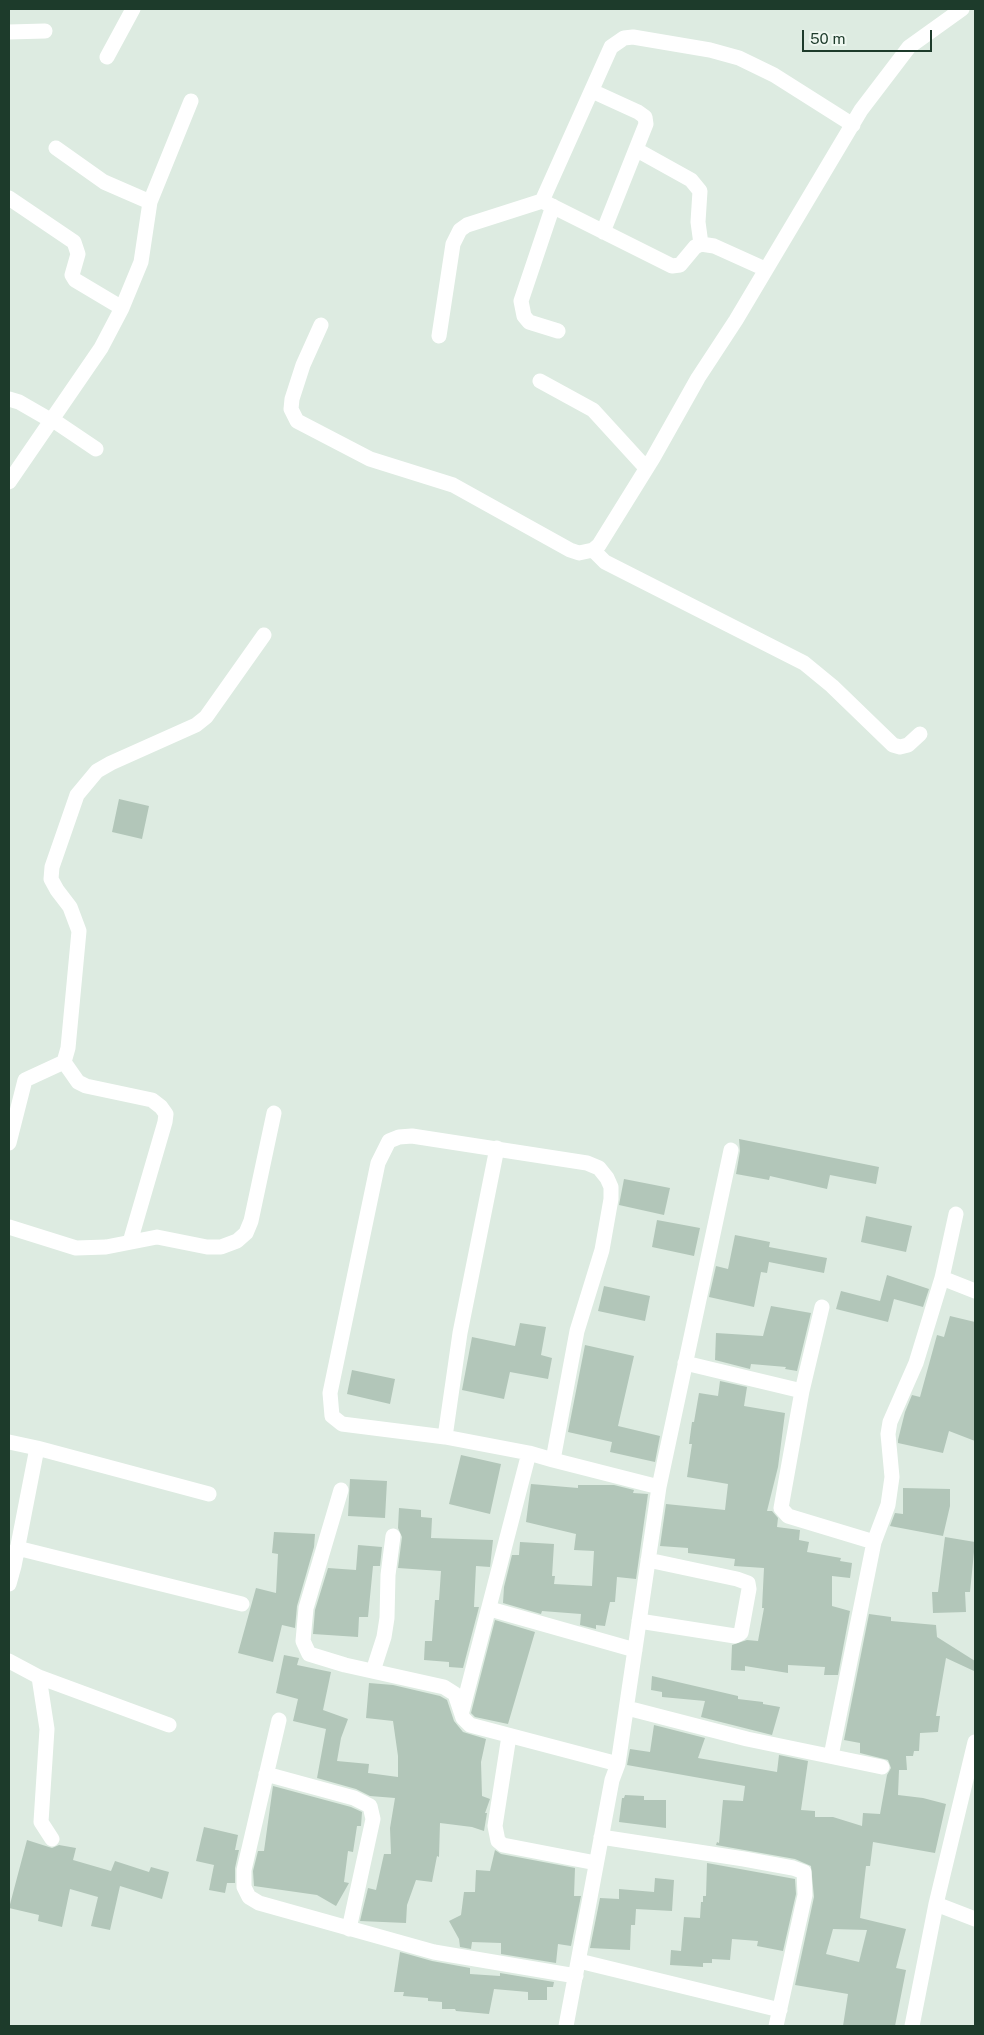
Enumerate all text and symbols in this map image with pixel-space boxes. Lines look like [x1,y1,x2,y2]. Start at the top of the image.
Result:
scale bar [804,20,934,52]
text: 50 m [810,30,845,47]

